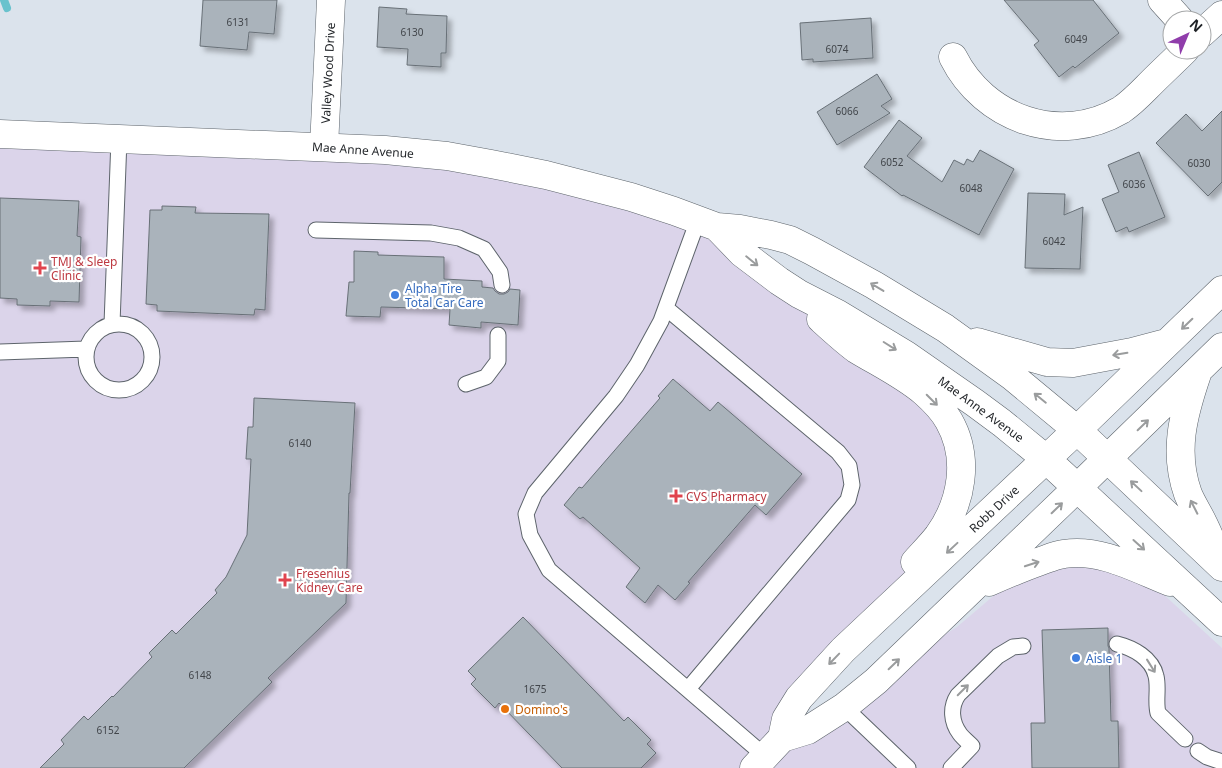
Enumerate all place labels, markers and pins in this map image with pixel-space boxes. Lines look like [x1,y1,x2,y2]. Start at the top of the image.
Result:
place label: TMJ & Sleep Clinic [51,253,117,284]
marker: TMJ & Sleep Clinic [33,261,47,275]
place label: Alpha Tire Total Car Care [405,280,484,311]
marker: Alpha Tire Total Car Care [389,289,401,301]
place label: CVS Pharmacy [686,488,768,505]
marker: CVS Pharmacy [670,490,682,502]
place label: Fresenius Kidney Care [296,565,363,596]
marker: Fresenius Kidney Care [278,573,292,587]
place label: Aisle 1 [1086,650,1122,667]
marker: Aisle 1 [1070,652,1082,664]
place label: Domino's [515,701,568,718]
marker: Domino's [499,703,511,715]

